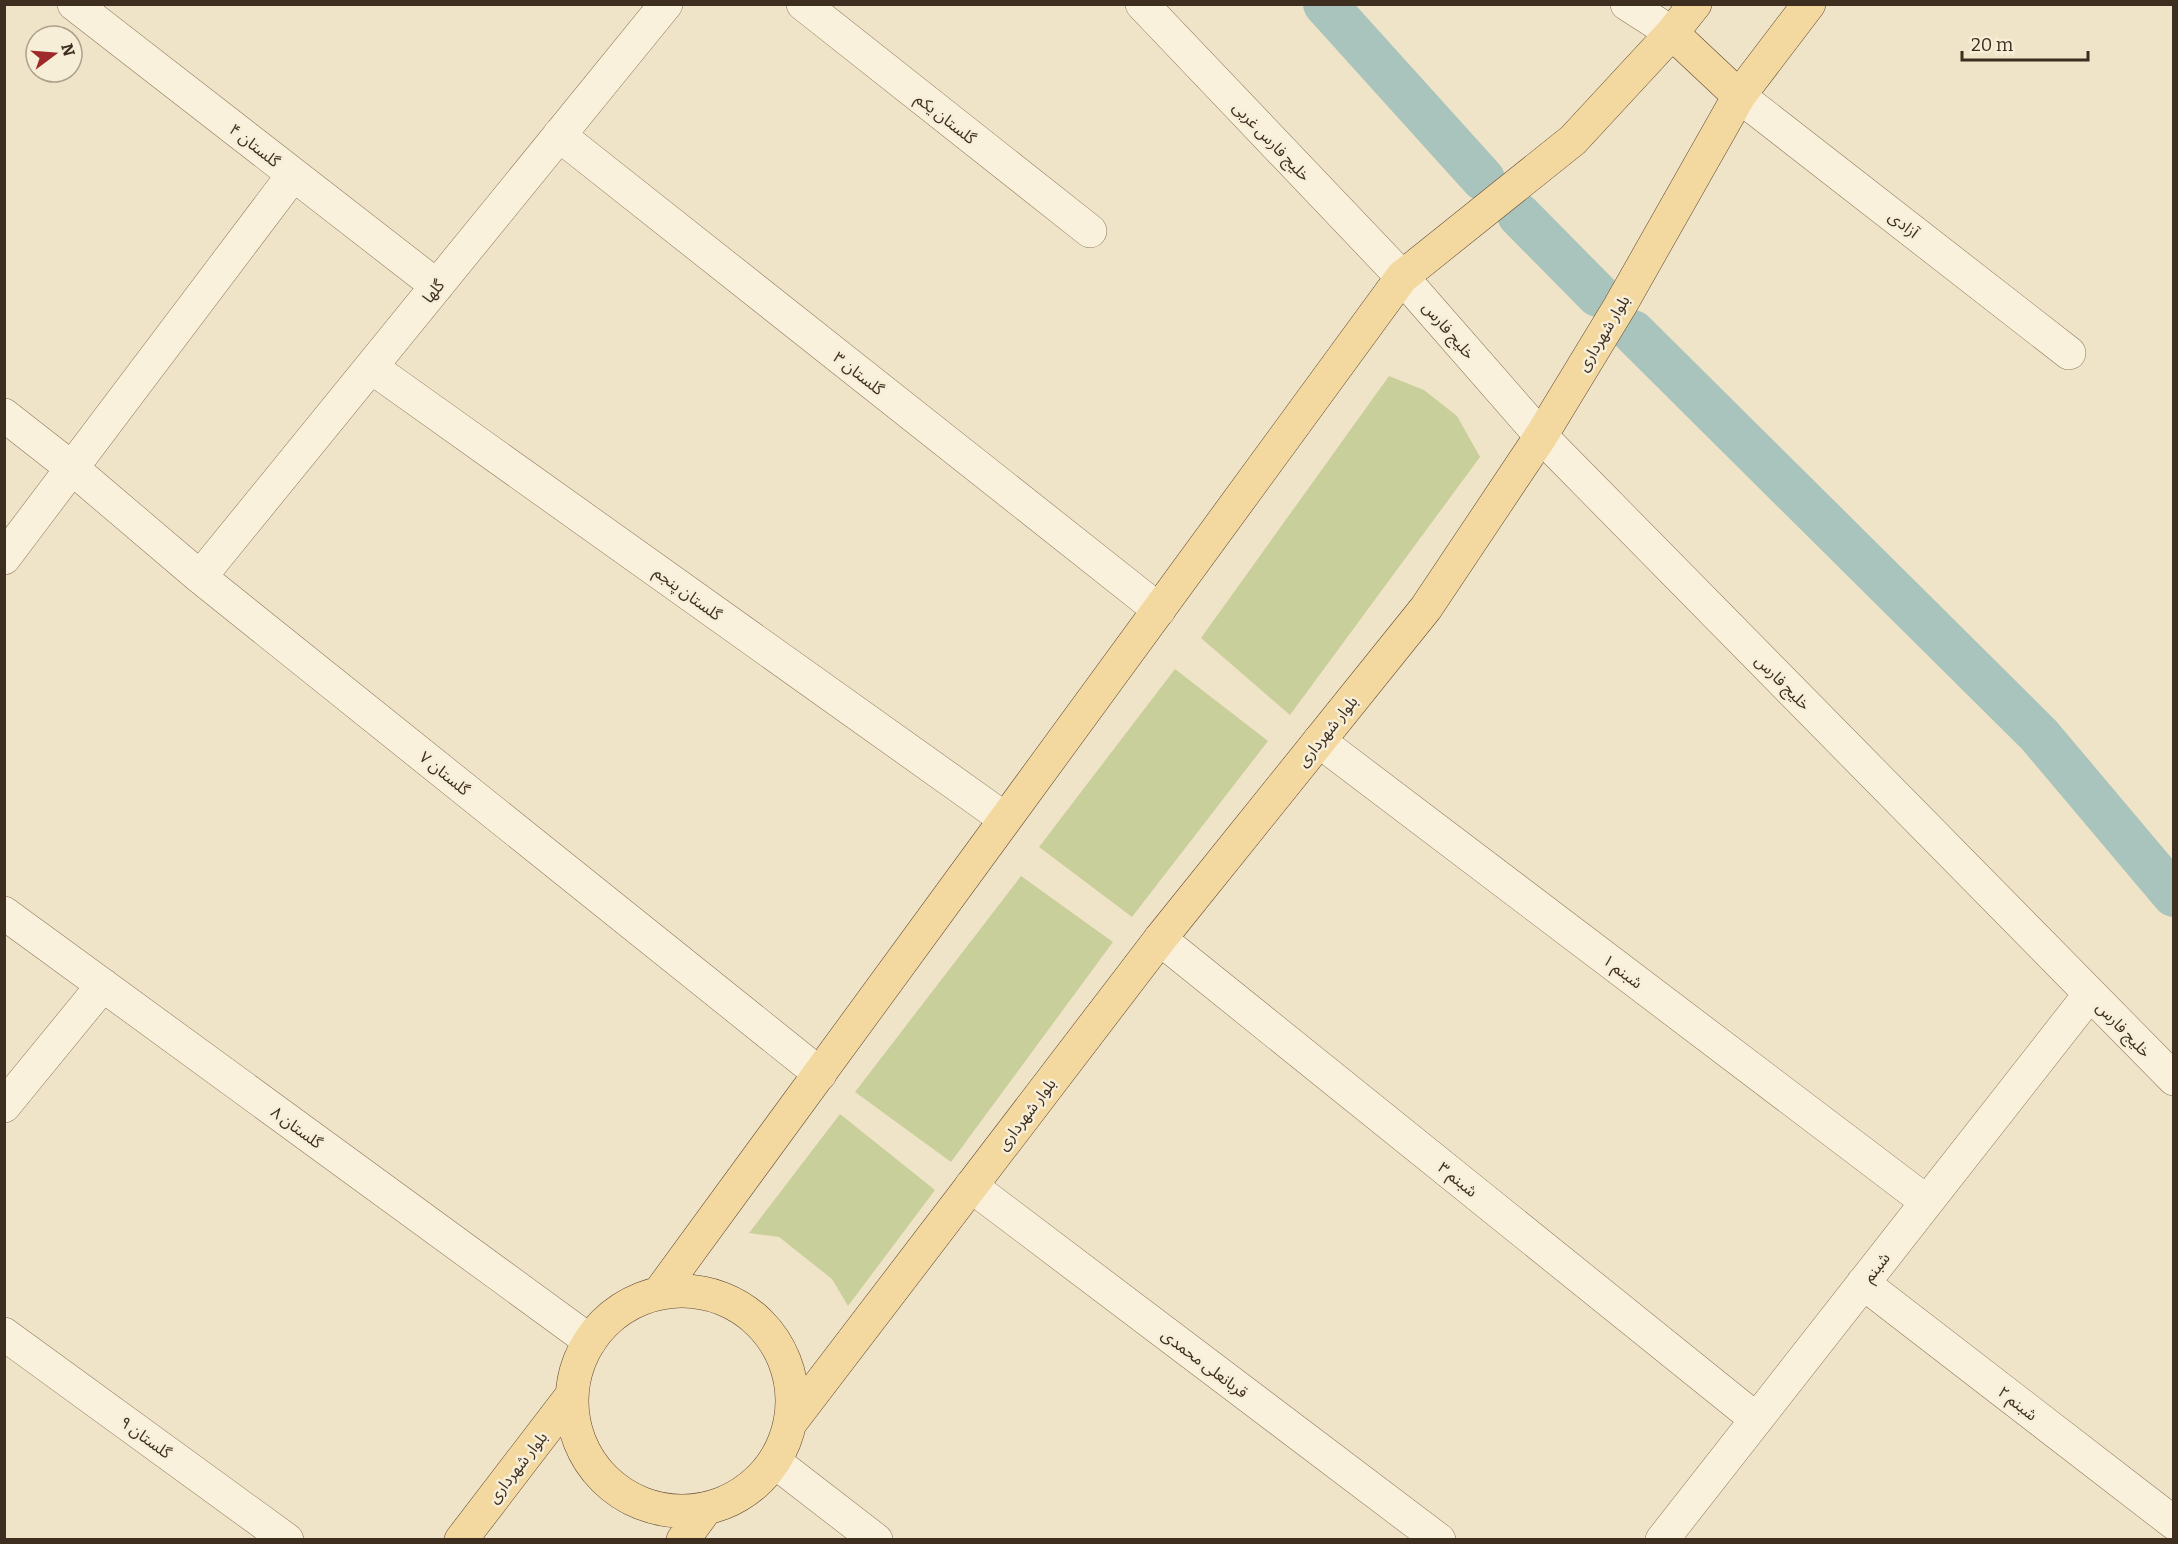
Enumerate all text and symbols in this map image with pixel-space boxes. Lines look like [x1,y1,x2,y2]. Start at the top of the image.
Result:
north arrow [24,24,84,84]
scale bar [1962,24,2088,62]
text: 20 m [1971,34,2013,56]
text: N [57,41,79,59]
street label: گلستان یکم [910,89,980,151]
street label: خلیج فارس غربی [1227,98,1314,187]
street label: گلستان ۴ [226,120,284,171]
street label: آزادی [1885,207,1924,243]
street label: گلها [418,276,449,307]
street label: بلوار شهرداری [1573,292,1634,375]
street label: خلیج فارس [1416,298,1479,365]
street label: گلستان ۳ [830,348,888,399]
street label: گلستان پنجم [648,562,726,627]
street label: خلیج فارس [1749,651,1814,716]
street label: بلوار شهرداری [1293,692,1362,771]
street label: گلستان ۷ [416,747,474,800]
street label: شبنم ۱ [1597,950,1646,995]
street label: خلیج فارس [2090,997,2155,1063]
street label: بلوار شهرداری [993,1074,1060,1154]
street label: گلستان ۸ [267,1102,326,1153]
street label: شبنم ۳ [1432,1158,1481,1203]
street label: شبنم [1859,1249,1896,1288]
street label: قربانعلی محمدی [1158,1325,1252,1402]
street label: شبنم ۲ [1992,1382,2041,1427]
street label: گلستان ۹ [116,1412,175,1463]
street label: بلوار شهرداری [484,1428,551,1507]

